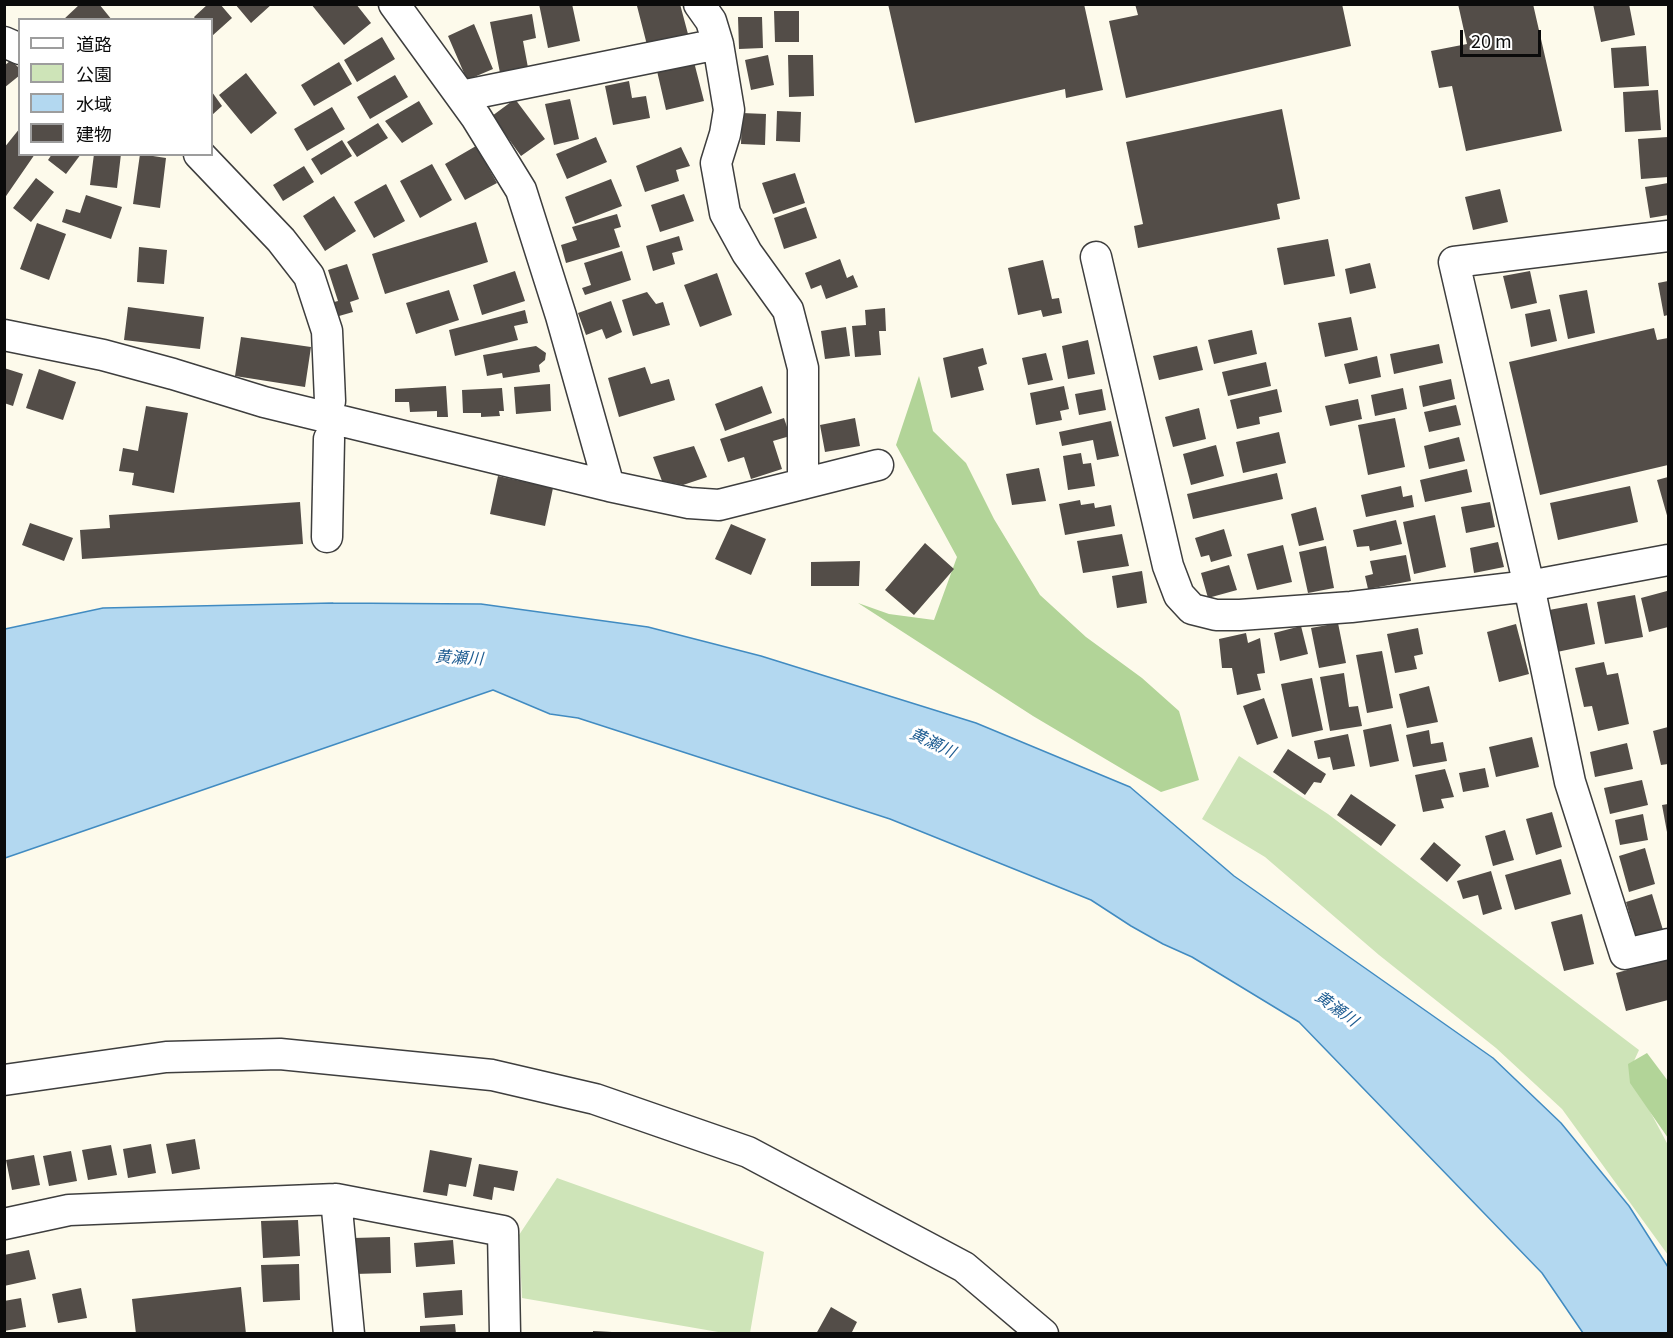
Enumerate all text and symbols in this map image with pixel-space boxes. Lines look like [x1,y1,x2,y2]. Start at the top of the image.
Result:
legend [18,18,213,156]
scale bar [1463,18,1544,56]
text: 20 m [1471,27,1512,53]
text: 道路 [76,30,112,56]
text: 公園 [76,60,112,86]
text: 水域 [76,90,112,116]
text: 建物 [76,120,112,146]
water label: 黄瀬川 [435,646,483,668]
water label: 黄瀬川 [907,723,959,761]
water label: 黄瀬川 [1312,986,1362,1030]

